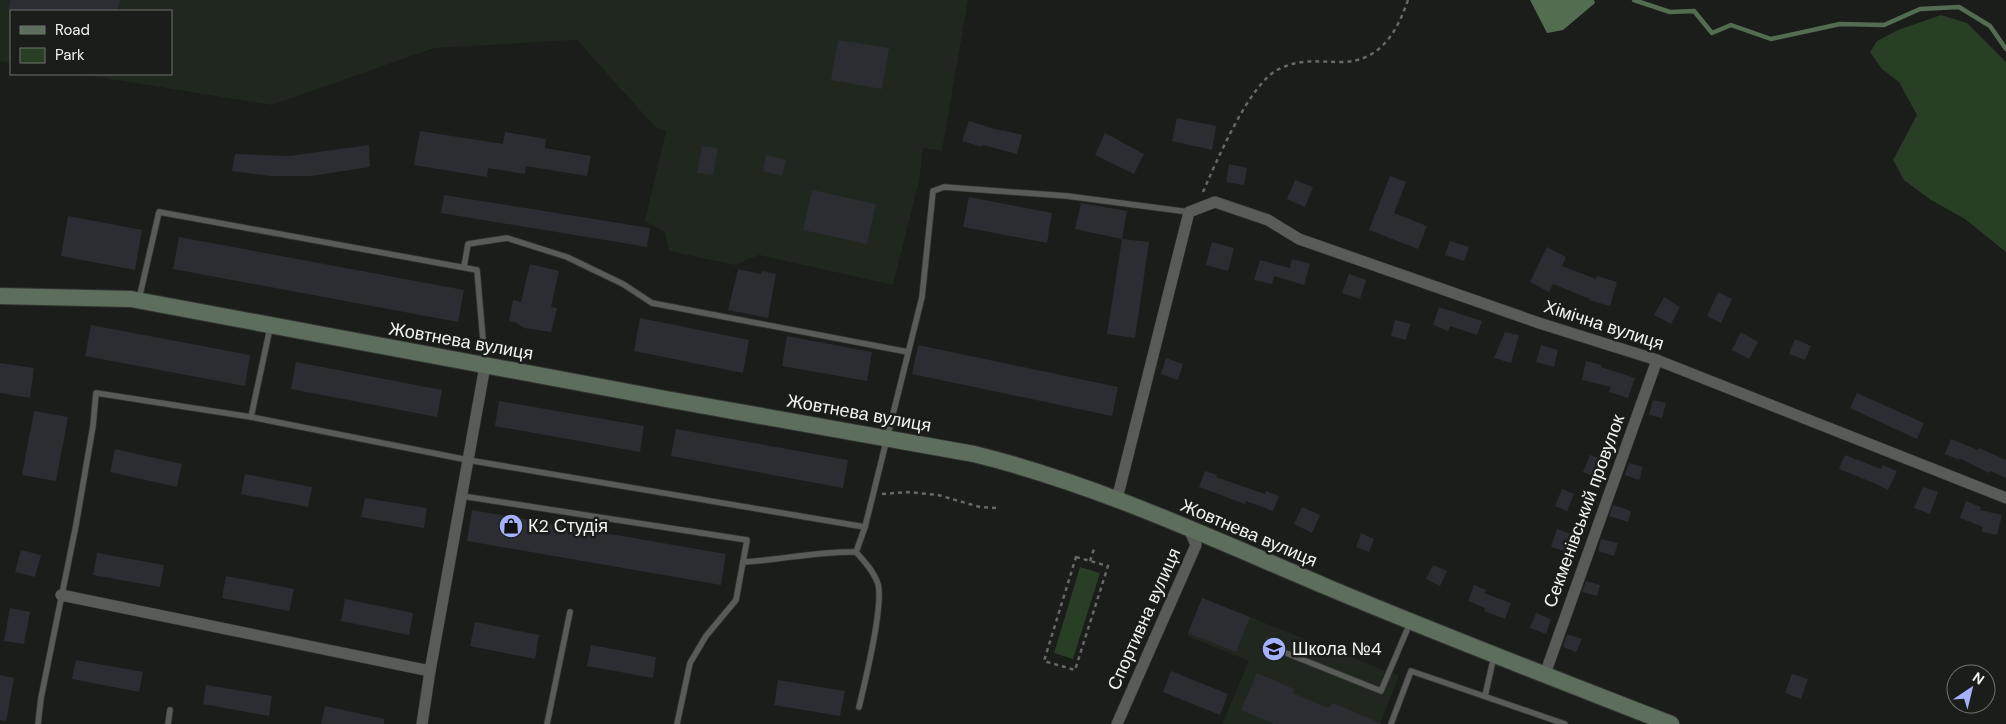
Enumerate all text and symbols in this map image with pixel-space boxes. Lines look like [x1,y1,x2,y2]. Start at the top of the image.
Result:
legend [10,10,172,75]
text: Road [55,20,90,40]
text: Park [55,45,85,65]
street label: Хімічна вулиця [1541,294,1667,356]
street label: Жовтнева вулиця [387,316,535,366]
street label: Жовтнева вулиця [785,388,933,438]
street label: Секменівський провулок [1538,411,1630,611]
street label: Жовтнева вулиця [1177,493,1321,573]
shop icon: К2 Студiя [498,513,524,539]
place label: К2 Студiя [528,514,608,538]
street label: Спортивна вулиця [1102,544,1186,694]
school or university icon: Школа №4 [1261,636,1287,662]
place label: Школа №4 [1292,637,1382,661]
north arrow [1946,664,1996,714]
text: N [1969,668,1988,689]

